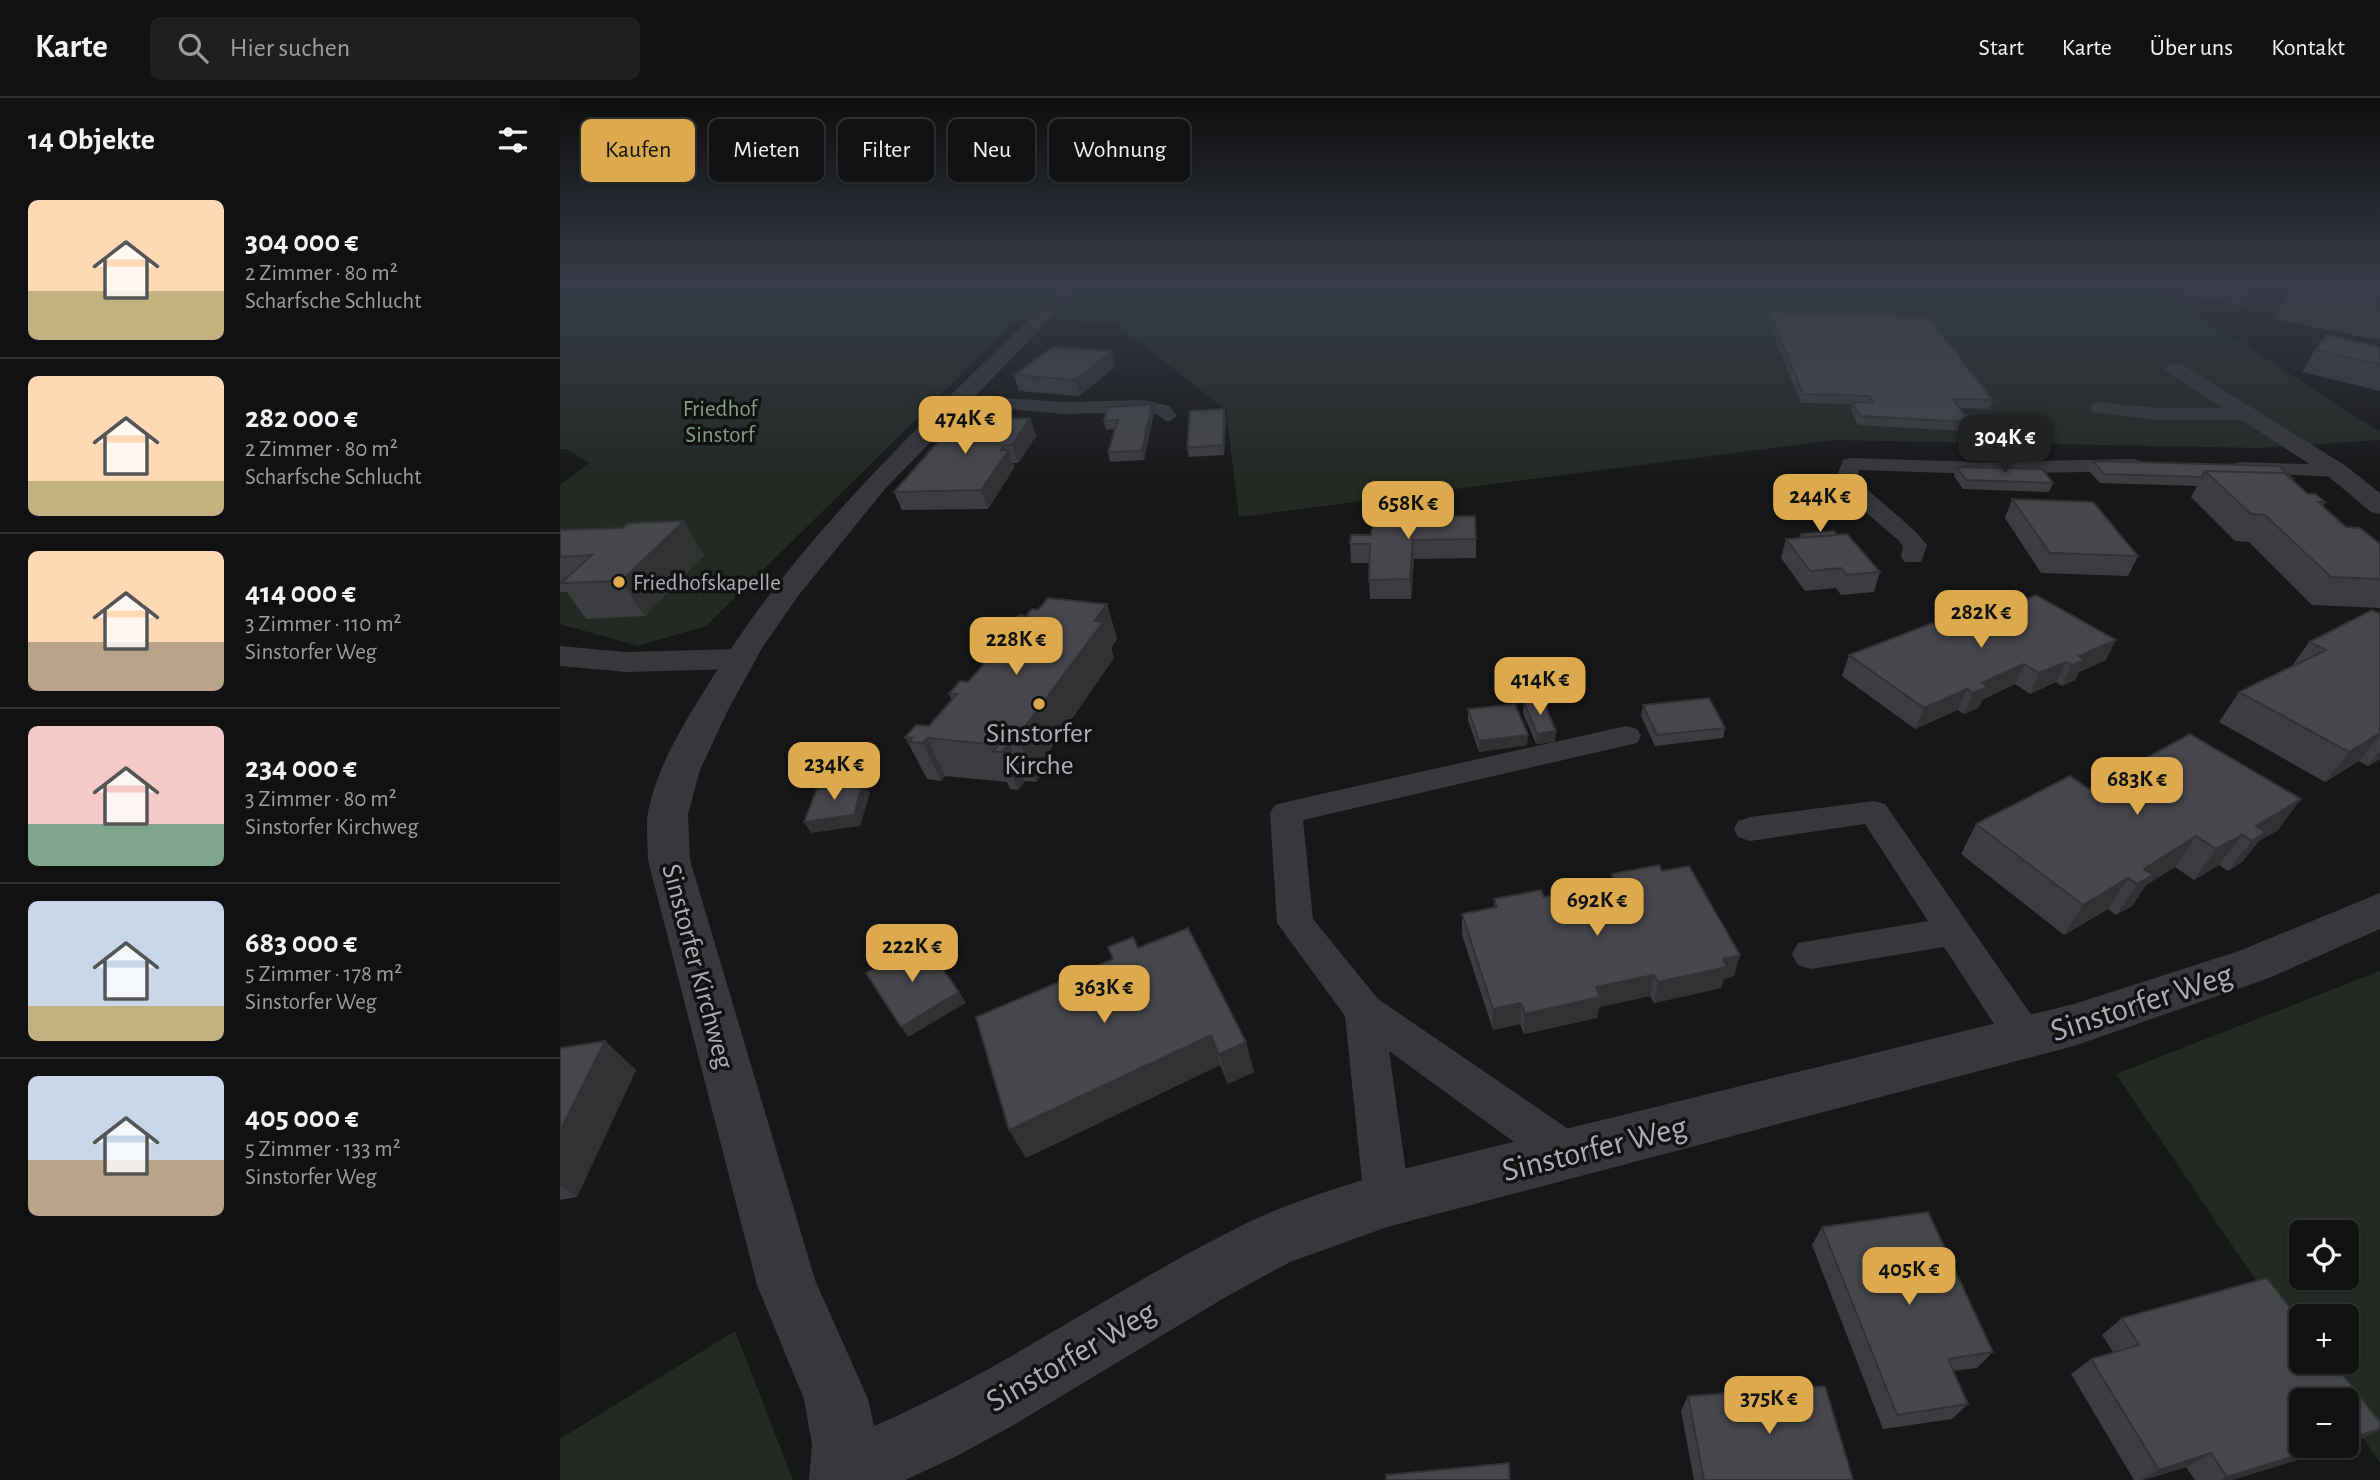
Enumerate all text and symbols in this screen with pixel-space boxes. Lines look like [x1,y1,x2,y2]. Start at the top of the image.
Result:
search box [150,17,640,80]
icon: search [174,29,212,67]
text: Karte [35,31,108,64]
text: Hier suchen [230,35,350,61]
text: Start [1979,36,2024,60]
text: Karte [2062,36,2112,60]
text: Über uns [2150,36,2233,60]
text: Kontakt [2271,36,2345,60]
chip: Kaufen [581,119,695,182]
chip: Mieten [709,119,824,182]
chip: Filter [838,119,934,182]
chip: Neu [948,119,1035,182]
chip: Wohnung [1049,119,1190,182]
icon: filters [494,121,532,159]
text: 14 Objekte [28,125,155,155]
text: 304 000 € [245,227,359,257]
icon: home [84,228,168,312]
text: 2 Zimmer · 80 m² [245,262,398,285]
text: Scharfsche Schlucht [245,290,421,313]
pin: 474K € [908,396,1022,456]
park label: Friedhof Sinstorf [683,398,759,447]
text: 282 000 € [245,403,358,433]
icon: home [84,404,168,488]
text: 474K € [935,407,995,430]
pin: 304K € [1948,416,2062,475]
text: 304K € [1974,426,2036,449]
text: 2 Zimmer · 80 m² [245,438,398,461]
text: Scharfsche Schlucht [245,466,421,489]
pin: 244K € [1763,474,1877,534]
pin: 658K € [1351,482,1465,541]
text: 244K € [1789,485,1851,508]
text: 658K € [1378,492,1438,515]
place label: Friedhofskapelle [633,572,781,595]
marker: Friedhofskapelle [611,574,627,590]
text: 414 000 € [245,578,356,608]
icon: home [84,579,168,663]
pin: 282K € [1924,590,2038,650]
text: 282K € [1951,601,2011,624]
text: 3 Zimmer · 110 m² [245,613,402,636]
pin: 228K € [959,618,1073,677]
text: 228K € [986,628,1046,651]
text: Sinstorfer Weg [245,641,377,664]
pin: 414K € [1483,658,1597,717]
text: 414K € [1510,668,1570,691]
marker: Sinstorfer Kirche [1031,696,1047,712]
place label: Sinstorfer Kirche [986,720,1092,780]
pin: 234K € [777,742,891,802]
text: 234 000 € [245,753,357,783]
text: 234K € [804,753,864,776]
icon: home [84,754,168,838]
pin: 683K € [2080,758,2194,817]
text: 683K € [2107,768,2167,791]
text: 3 Zimmer · 80 m² [245,788,397,811]
text: Sinstorfer Kirchweg [245,816,418,839]
street label: Sinstorfer Kirchweg [656,861,738,1072]
pin: 692K € [1540,878,1654,938]
text: 692K € [1567,889,1627,912]
pin: 222K € [855,924,969,984]
text: 683 000 € [245,928,357,958]
icon: home [84,929,168,1013]
text: 222K € [882,935,942,958]
street label: Sinstorfer Weg [2047,958,2237,1048]
text: 5 Zimmer · 178 m² [245,963,402,986]
pin: 363K € [1047,965,1161,1025]
text: 363K € [1075,976,1133,999]
text: Sinstorfer Weg [245,991,377,1014]
text: 405 000 € [245,1103,359,1133]
icon: home [84,1104,168,1188]
street label: Sinstorfer Weg [1499,1111,1690,1188]
text: 5 Zimmer · 133 m² [245,1138,401,1161]
text: Sinstorfer Weg [245,1166,377,1189]
map controls [2289,1220,2359,1458]
button: locate [2289,1220,2359,1290]
pin: 405K € [1852,1248,1966,1307]
text: 405K € [1878,1258,1940,1281]
street label: Sinstorfer Weg [981,1296,1161,1419]
button: + [2289,1304,2359,1374]
pin: 375K € [1712,1376,1826,1436]
text: 375K € [1740,1387,1798,1410]
button: − [2289,1388,2359,1458]

